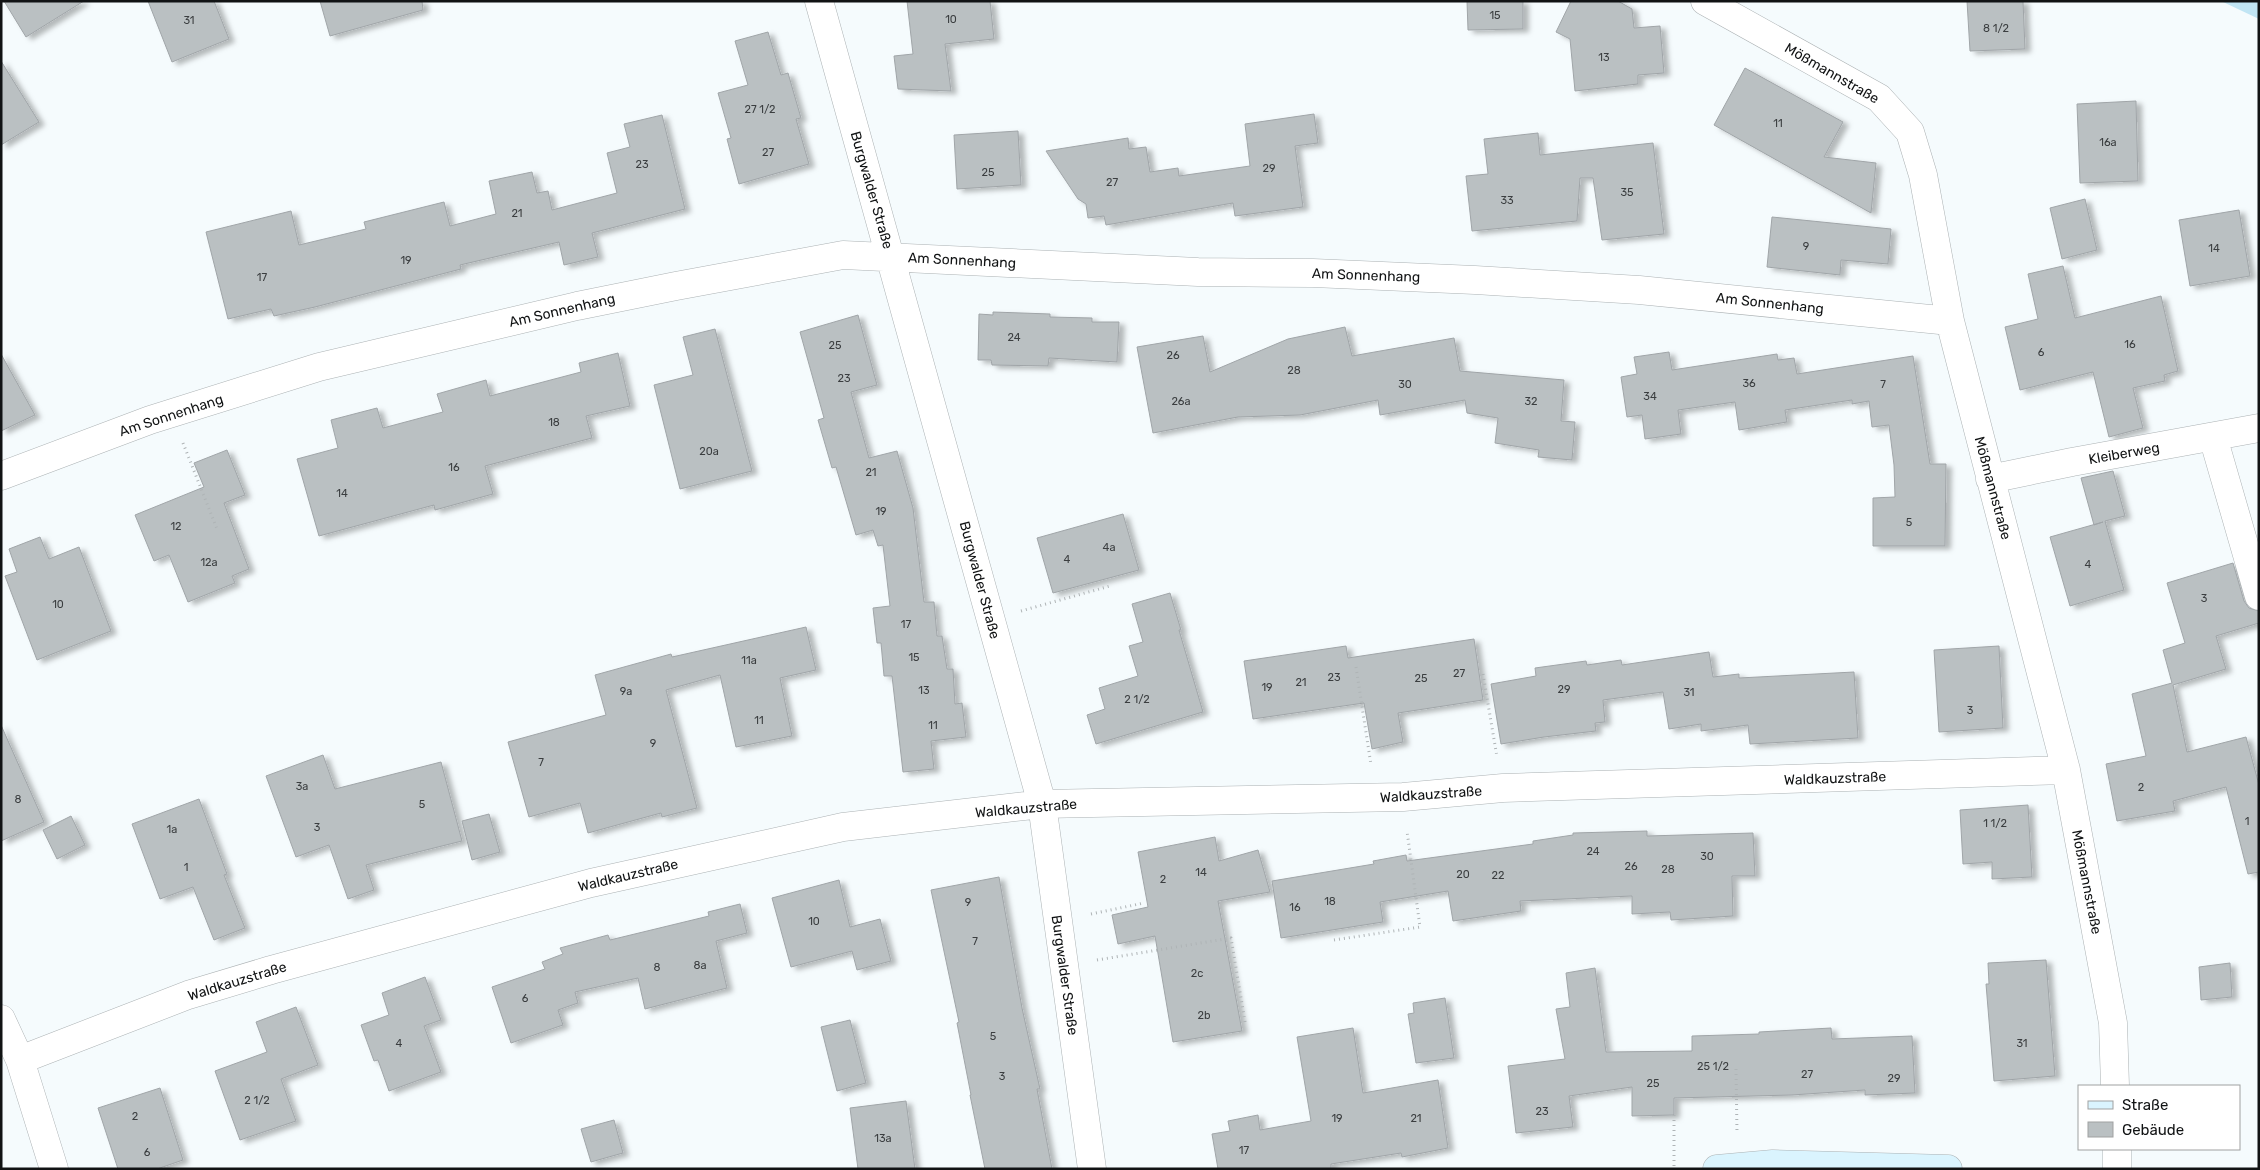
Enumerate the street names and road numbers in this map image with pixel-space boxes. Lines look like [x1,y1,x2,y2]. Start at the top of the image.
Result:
street label: Mößmannstraße [1782,40,1882,107]
street label: Burgwalder Straße [847,130,896,251]
street label: Am Sonnenhang [907,249,1017,272]
street label: Am Sonnenhang [1312,265,1420,286]
street label: Am Sonnenhang [1715,289,1825,318]
street label: Am Sonnenhang [507,290,617,331]
street label: Am Sonnenhang [117,391,225,440]
street label: Mößmannstraße [1971,435,2015,542]
street label: Kleiberweg [2087,439,2161,468]
street label: Burgwalder Straße [956,519,1003,641]
street label: Waldkauzstraße [1784,768,1887,789]
street label: Waldkauzstraße [1379,782,1483,807]
street label: Waldkauzstraße [974,796,1078,821]
street label: Mößmannstraße [2068,828,2105,936]
street label: Waldkauzstraße [576,856,680,895]
street label: Burgwalder Straße [1048,914,1081,1036]
street label: Waldkauzstraße [186,958,289,1005]

